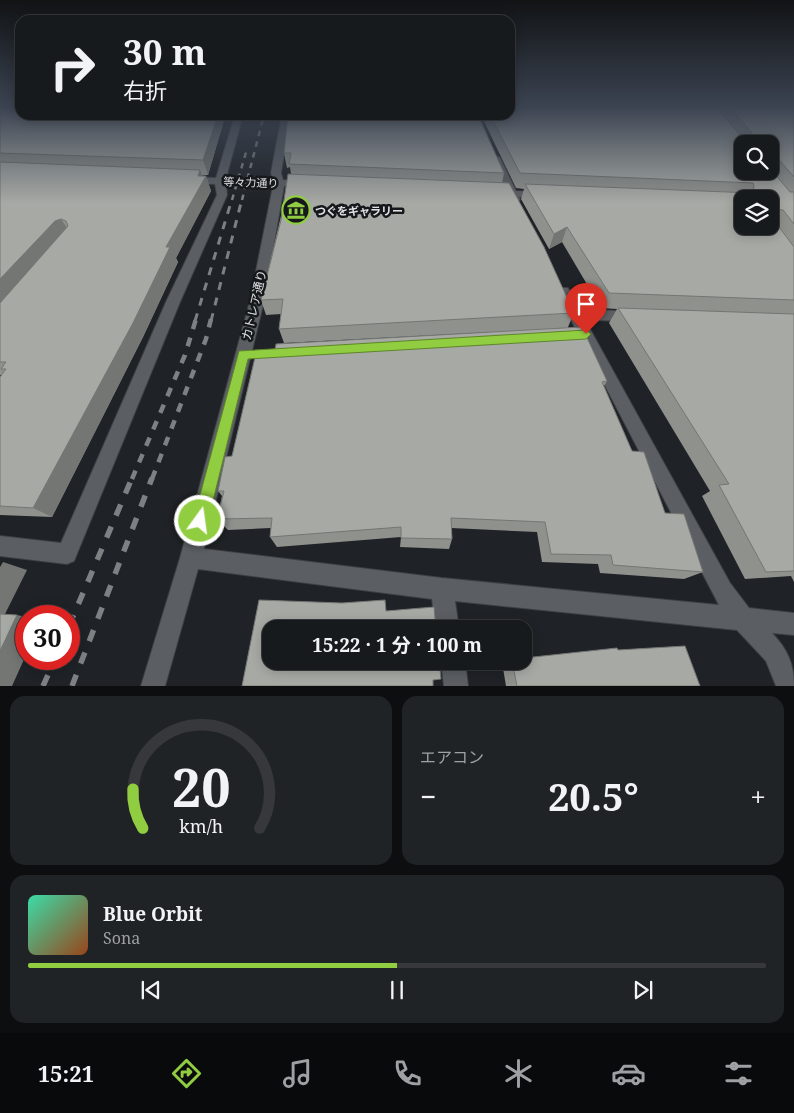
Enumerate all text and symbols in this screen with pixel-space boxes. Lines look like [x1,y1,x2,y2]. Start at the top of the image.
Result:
text: 30 m [123,28,206,75]
icon: right [40,35,105,100]
text: 右折 [123,75,167,105]
map controls [734,135,779,235]
button: search [734,135,779,180]
street label: 等々力通り [223,174,279,190]
button: layers [734,190,779,235]
museum icon: つぐをギャラリー [281,195,311,225]
place label: つぐをギャラリー [315,203,403,218]
street label: カトレア通り [238,268,270,342]
pin [565,283,607,334]
icon: arrive [572,290,600,318]
position arrow [173,494,225,546]
speed limit sign: 30 [15,605,80,670]
text: 15:22 · 1 分 · 100 m [312,632,482,658]
text: エアコン [420,746,484,768]
text: 20 [172,751,230,822]
text: 20.5° [548,770,639,822]
text: − [420,777,436,815]
text: + [750,777,766,815]
text: km/h [179,814,223,838]
text: Blue Orbit [103,901,203,927]
text: Sona [103,927,140,949]
icon: previous [137,976,165,1004]
icon: pause [383,976,411,1004]
icon: next [629,976,657,1004]
icon: directions [169,1056,204,1091]
icon: music [280,1056,315,1091]
icon: phone [390,1056,425,1091]
icon: climate [501,1056,536,1091]
icon: car [611,1056,646,1091]
icon: filters [721,1056,756,1091]
text: 15:21 [38,1058,94,1088]

